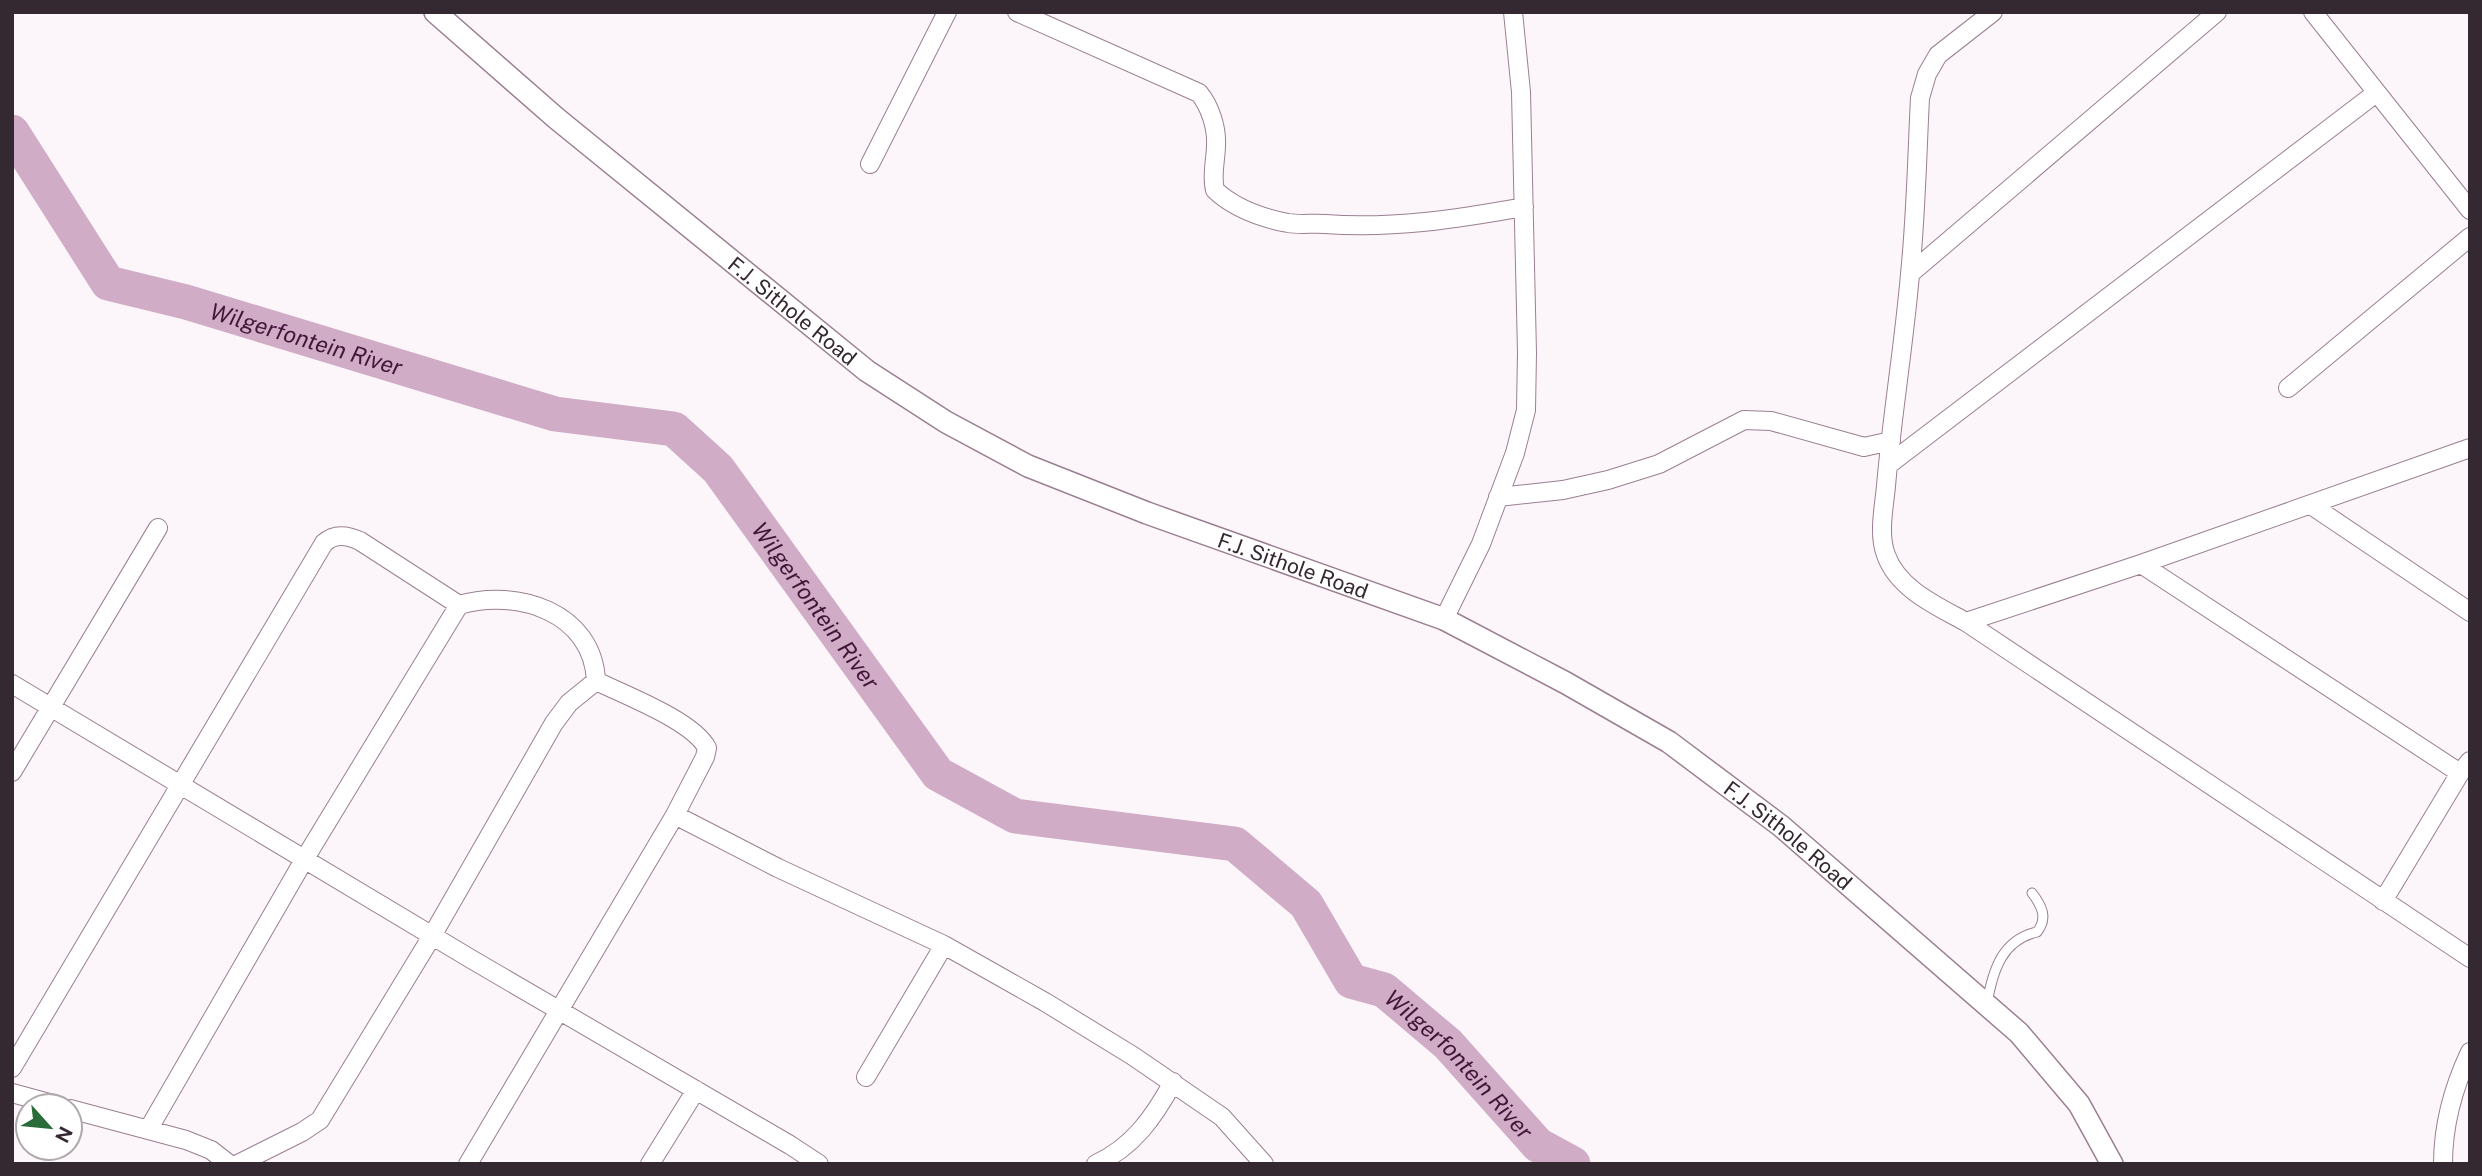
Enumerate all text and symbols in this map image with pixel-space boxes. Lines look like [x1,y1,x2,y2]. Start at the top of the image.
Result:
street label: F.J. Sithole Road [724,251,862,370]
water label: Wilgerfontein River [207,297,406,381]
water label: Wilgerfontein River [747,516,886,694]
street label: F.J. Sithole Road [1215,527,1372,603]
street label: F.J. Sithole Road [1719,775,1857,895]
water label: Wilgerfontein River [1380,984,1539,1144]
north arrow [14,1092,84,1162]
text: N [51,1123,77,1146]

